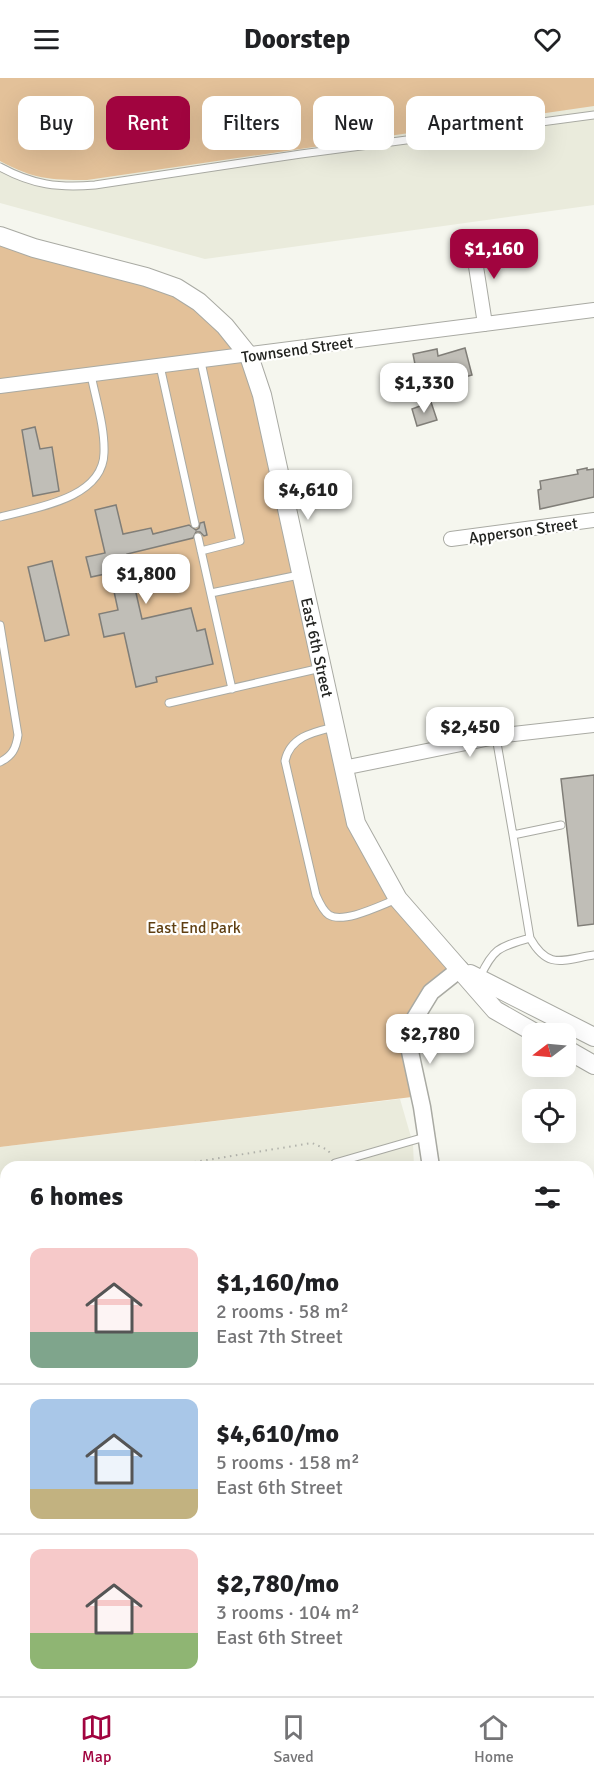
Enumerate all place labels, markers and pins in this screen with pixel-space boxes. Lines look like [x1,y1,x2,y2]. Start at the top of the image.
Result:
pin: $1,160 [445,229,543,280]
pin: $1,330 [375,363,473,414]
pin: $4,610 [259,470,357,521]
pin: $1,800 [97,554,195,605]
pin: $2,450 [421,707,519,758]
pin: $2,780 [381,1014,479,1065]

